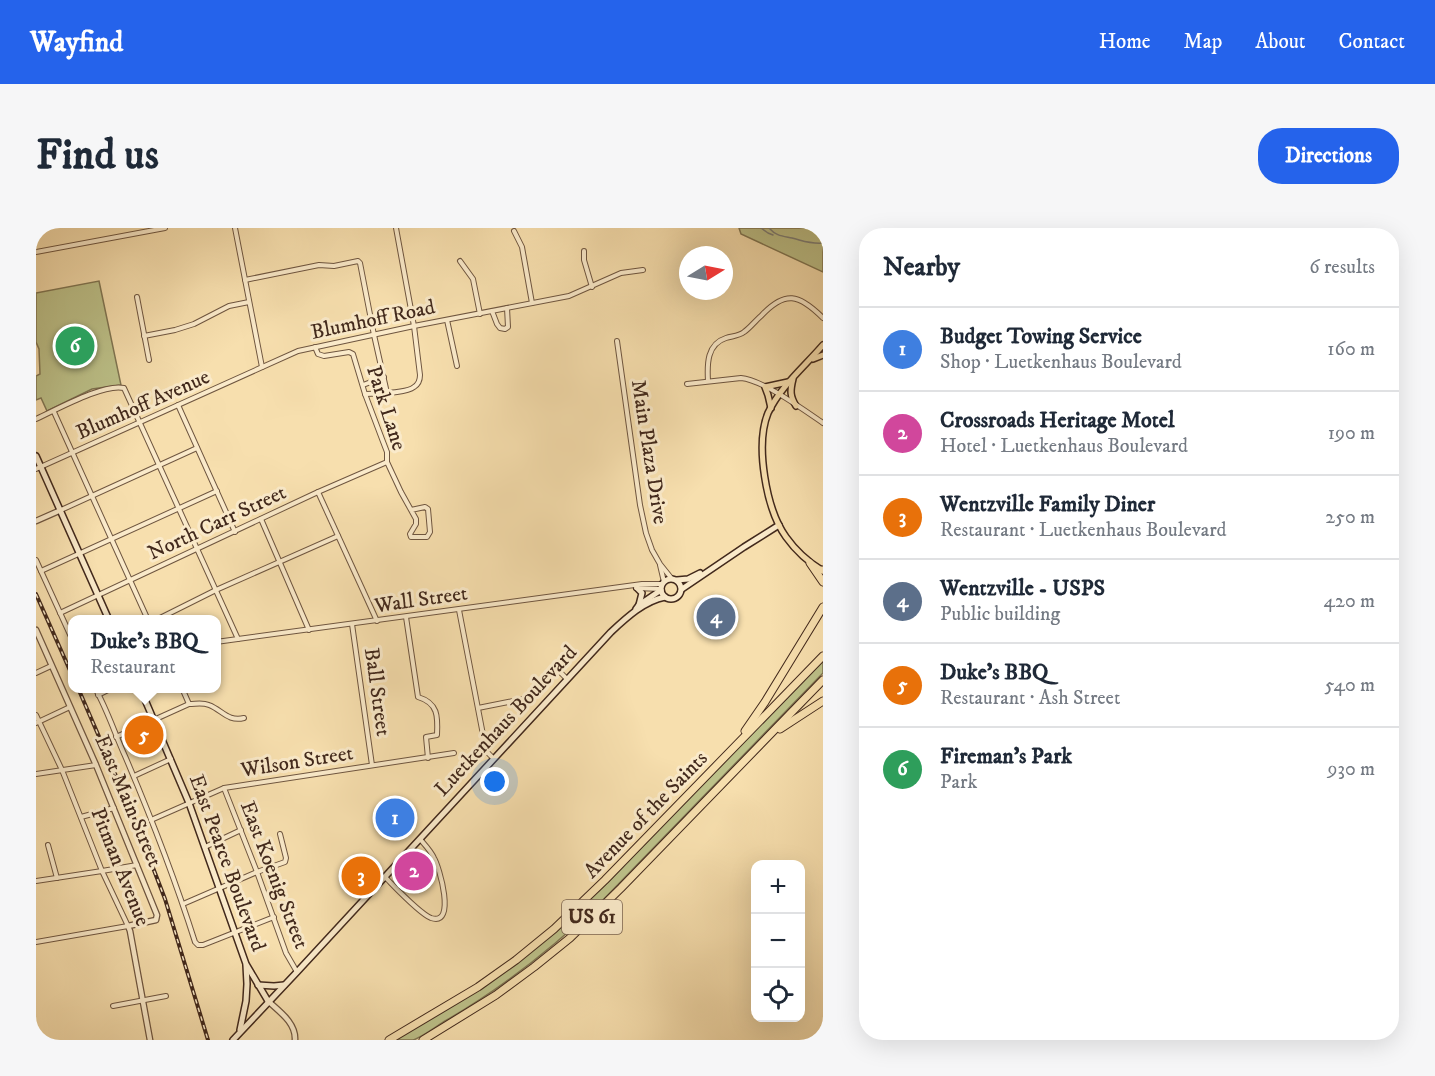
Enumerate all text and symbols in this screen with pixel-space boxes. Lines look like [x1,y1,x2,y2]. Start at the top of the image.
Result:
text: Wayfind [30,25,123,60]
text: Home [1099,29,1151,55]
text: Map [1184,29,1222,55]
text: About [1255,29,1306,55]
text: Contact [1339,29,1405,55]
button: Directions [1258,128,1399,184]
text: Find us [36,130,159,182]
north arrow [679,246,733,300]
text: Nearby [883,251,960,284]
text: 6 results [1309,255,1375,280]
street label: Blumhoff Road [309,294,438,346]
text: Budget Towing Service [940,323,1142,350]
pin: 6 [56,324,94,368]
text: 1 [899,337,906,362]
text: 160 m [1327,337,1375,362]
text: Shop · Luetkenhaus Boulevard [940,350,1182,375]
street label: Park Lane [360,362,412,454]
street label: Blumhoff Avenue [72,364,214,446]
street label: Main Plaza Drive [625,378,673,526]
text: Crossroads Heritage Motel [940,407,1175,434]
text: 2 [898,421,907,446]
text: 190 m [1328,421,1375,446]
text: Hotel · Luetkenhaus Boulevard [940,434,1188,459]
street label: North Carr Street [144,479,291,566]
text: Wentzville Family Diner [940,491,1155,518]
text: 3 [899,505,906,530]
text: 250 m [1325,505,1375,530]
text: Restaurant · Luetkenhaus Boulevard [940,518,1227,543]
text: Wentzville - USPS [940,575,1105,602]
street label: Wall Street [372,581,469,620]
text: 4 [897,589,908,614]
text: 420 m [1324,589,1375,614]
pin: 4 [696,594,736,640]
text: Public building [940,602,1060,627]
popup [68,615,221,693]
text: Duke's BBQ [90,628,199,655]
street label: Luetkenhaus Boulevard [429,640,583,802]
street label: Ball Street [358,646,396,738]
text: Restaurant [90,655,176,680]
text: Duke's BBQ [940,659,1048,686]
text: 5 [898,673,907,698]
text: 540 m [1325,673,1375,698]
text: Restaurant · Ash Street [940,686,1120,711]
pin: 5 [124,712,164,758]
street label: East Main Street [89,731,168,871]
street label: Wilson Street [238,740,355,784]
text: Fireman's Park [940,743,1072,770]
street label: Avenue of the Saints [579,746,713,884]
text: 6 [897,757,908,782]
text: 930 m [1327,757,1375,782]
your location [480,767,509,796]
text: Park [940,770,977,795]
street label: East Pearce Boulevard [183,771,271,956]
pin: 1 [376,796,414,840]
street label: East Koenig Street [234,797,314,953]
street label: Pitman Avenue [85,804,156,930]
pin: 2 [394,848,434,894]
pin: 3 [342,854,380,898]
map controls [751,860,805,1022]
button: + [751,860,805,914]
road number: US 61 [562,900,622,934]
button: − [751,914,805,968]
button: locate [751,968,805,1022]

